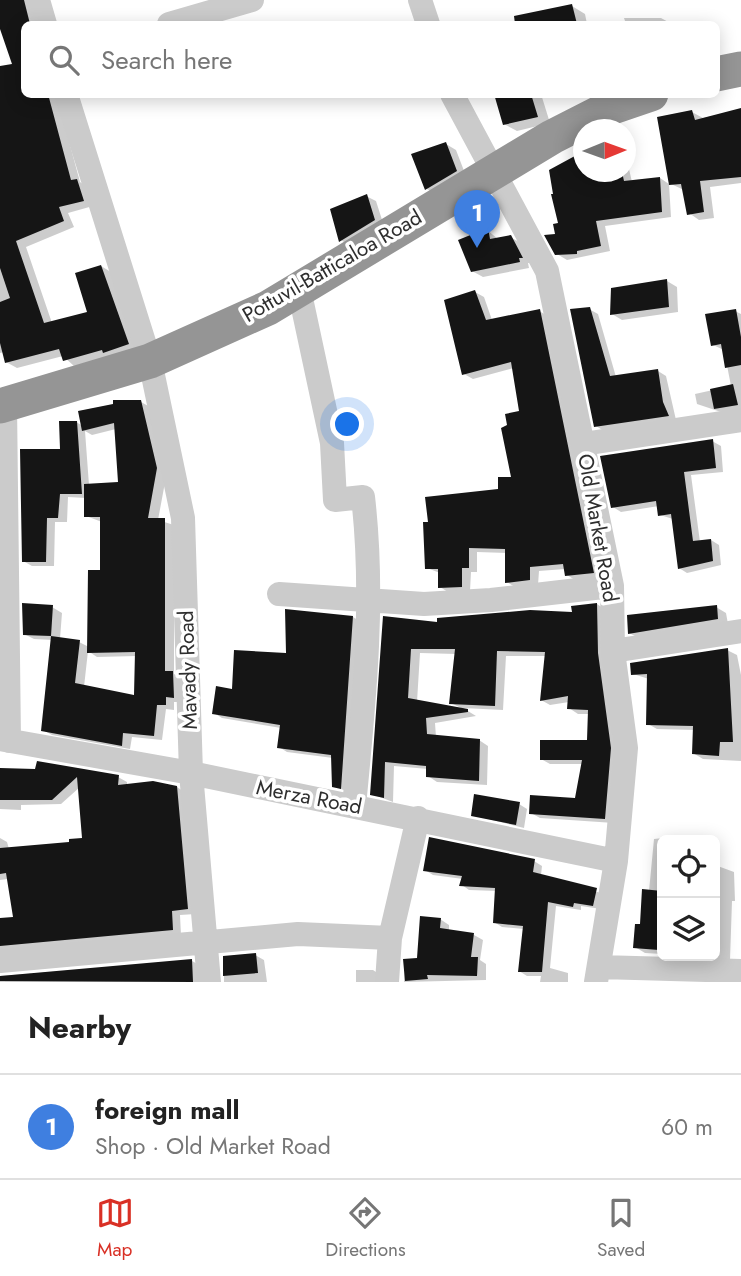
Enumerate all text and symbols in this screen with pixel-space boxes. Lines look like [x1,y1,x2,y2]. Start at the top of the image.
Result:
search box [21,21,720,98]
icon: search [45,41,83,79]
text: Search here [101,41,233,79]
north arrow [573,119,636,182]
pin: 1 [454,190,500,248]
street label: Pottuvil-Batticaloa Road [237,202,427,330]
your location [330,407,364,441]
street label: Old Market Road [570,451,626,605]
street label: Mavady Road [171,610,205,730]
street label: Merza Road [254,772,364,822]
map controls [657,835,720,961]
button: locate [657,835,720,898]
button: layers [657,898,720,961]
text: Nearby [28,1006,131,1049]
text: foreign mall [95,1091,240,1129]
text: 1 [45,1110,57,1144]
text: 60 m [661,1110,713,1144]
text: Shop · Old Market Road [95,1129,331,1163]
tab: Map [96,1194,134,1263]
tab: Directions [325,1194,406,1263]
tab: Saved [597,1194,645,1263]

